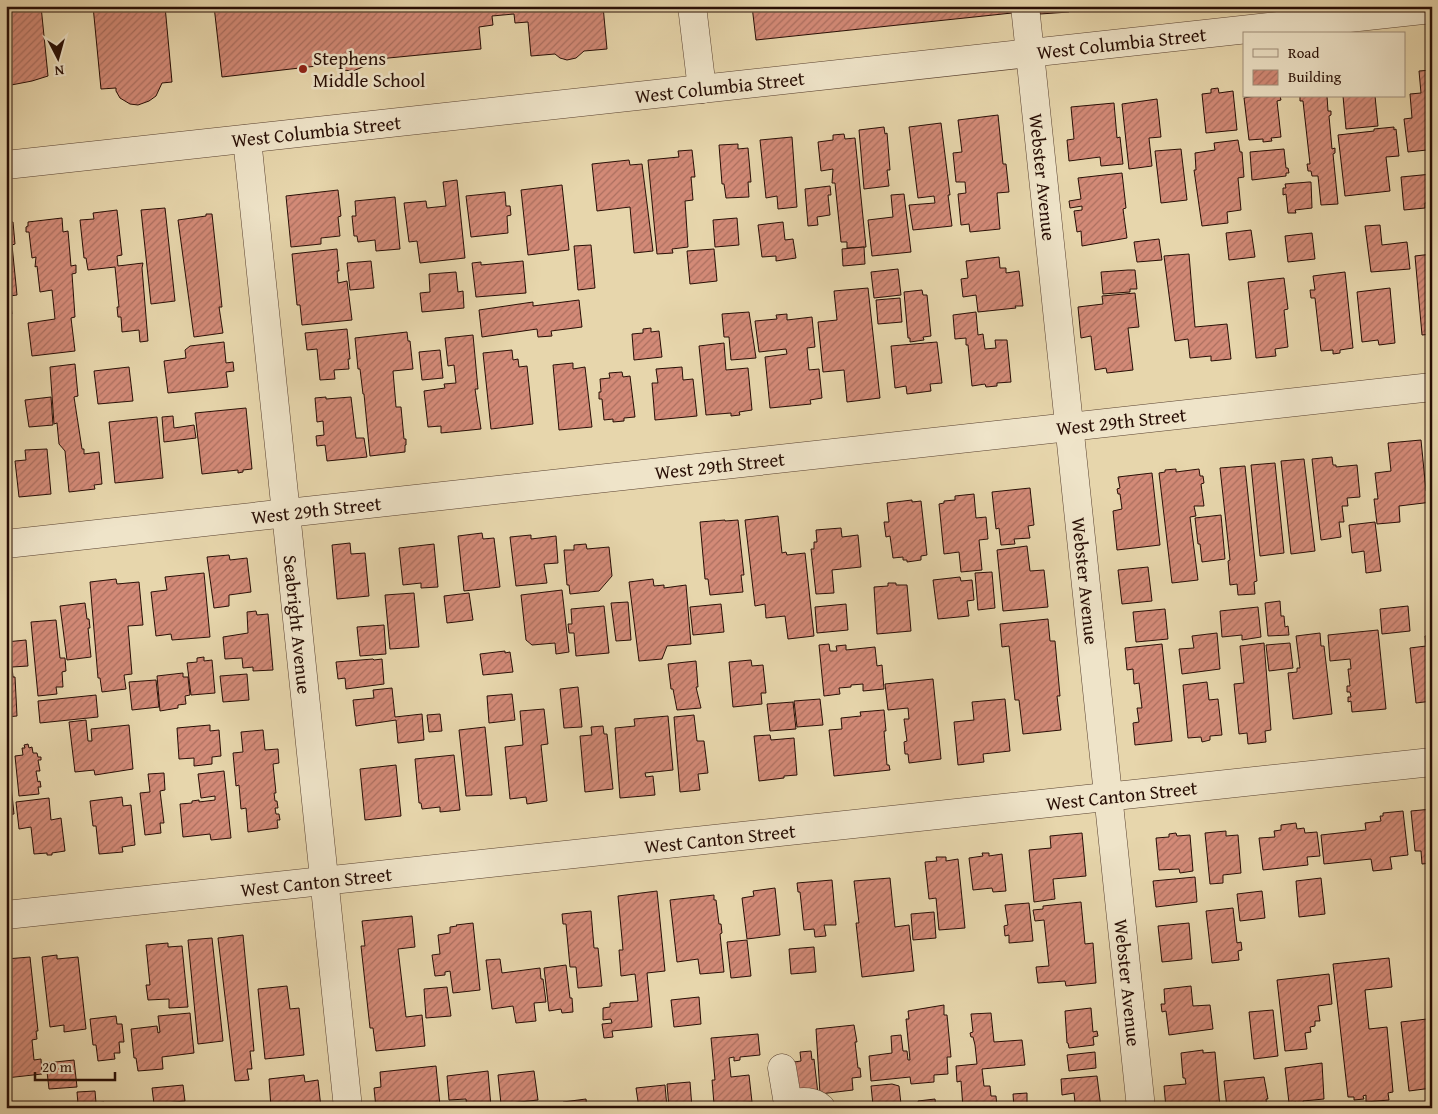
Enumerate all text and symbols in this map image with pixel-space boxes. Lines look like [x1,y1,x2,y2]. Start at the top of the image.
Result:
street label: West Columbia Street [1035,20,1208,66]
north arrow [32,32,82,82]
legend [1243,32,1406,98]
text: Road [1288,42,1319,63]
place label: Stephens Middle School [313,44,425,94]
text: N [53,60,65,81]
marker: Stephens Middle School [297,63,309,75]
street label: West Columbia Street [633,64,806,110]
text: Building [1288,66,1342,87]
street label: West Columbia Street [230,108,403,154]
street label: Webster Avenue [1022,112,1064,242]
street label: West 29th Street [1055,400,1188,442]
street label: West 29th Street [653,444,787,486]
street label: West 29th Street [250,489,383,531]
street label: Webster Avenue [1065,516,1106,646]
street label: Seabright Avenue [276,553,319,695]
street label: West Canton Street [1044,773,1199,817]
street label: West Canton Street [643,816,797,860]
street label: West Canton Street [239,860,394,904]
street label: Webster Avenue [1107,918,1148,1048]
scale bar [35,1049,115,1081]
text: 20 m [42,1056,73,1077]

